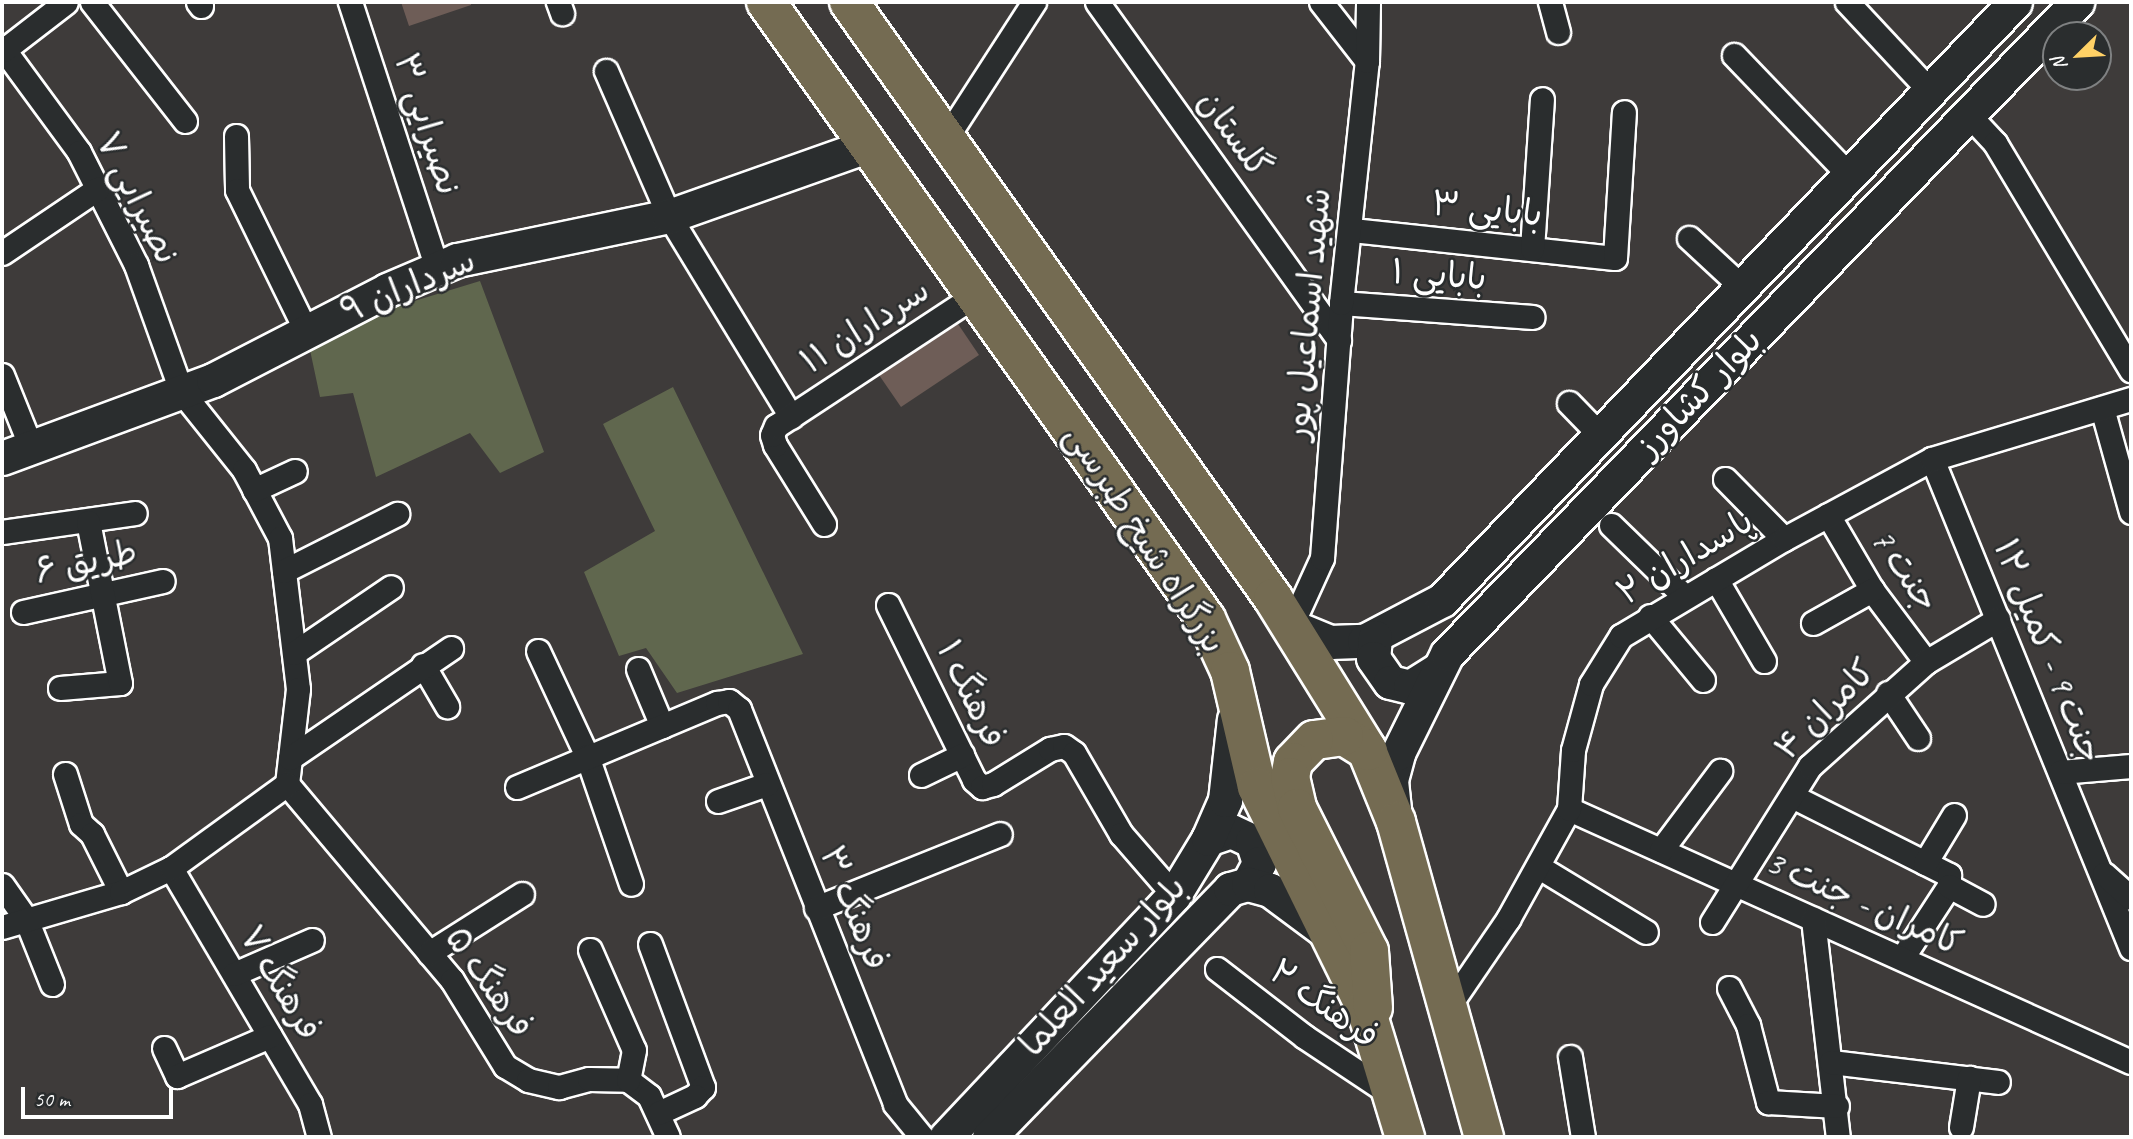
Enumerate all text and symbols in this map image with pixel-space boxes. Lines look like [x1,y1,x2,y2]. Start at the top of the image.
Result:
north arrow [2042,21,2112,91]
street label: نصیرایی ۳ [384,48,470,200]
text: N [2046,53,2073,74]
street label: گلستان [1188,82,1280,186]
street label: نصیرایی ۷ [86,125,188,271]
street label: بابایی ۳ [1430,182,1544,236]
street label: شهید اسماعیل پور [1276,186,1340,442]
street label: سرداران ۹ [335,239,481,333]
street label: بابایی ۱ [1390,251,1488,299]
street label: سرداران ۱۱ [793,269,937,383]
street label: بلوار کشاورز [1627,320,1771,466]
street label: بزرگراه شیخ طبرسی [1055,417,1235,661]
street label: پاسداران ۲ [1609,500,1761,614]
street label: جنت 7 [1862,520,1948,620]
street label: طریق ۶ [31,531,141,593]
street label: جنت 9 - کمیل ۱۲ [1984,533,2112,769]
street label: فرهنگ ۱ [927,634,1015,754]
street label: کامران ۴ [1766,651,1884,769]
street label: فرهنگ ۳ [810,840,898,976]
street label: کامران - جنت 3 [1759,841,1969,965]
street label: بلوار سعید العلما [1011,867,1195,1065]
street label: فرهنگ ۷ [230,918,330,1048]
street label: فرهنگ ۵ [436,918,542,1046]
street label: فرهنگ ۲ [1261,950,1387,1058]
scale bar [24,1072,177,1116]
text: 50 m [34,1086,70,1112]

